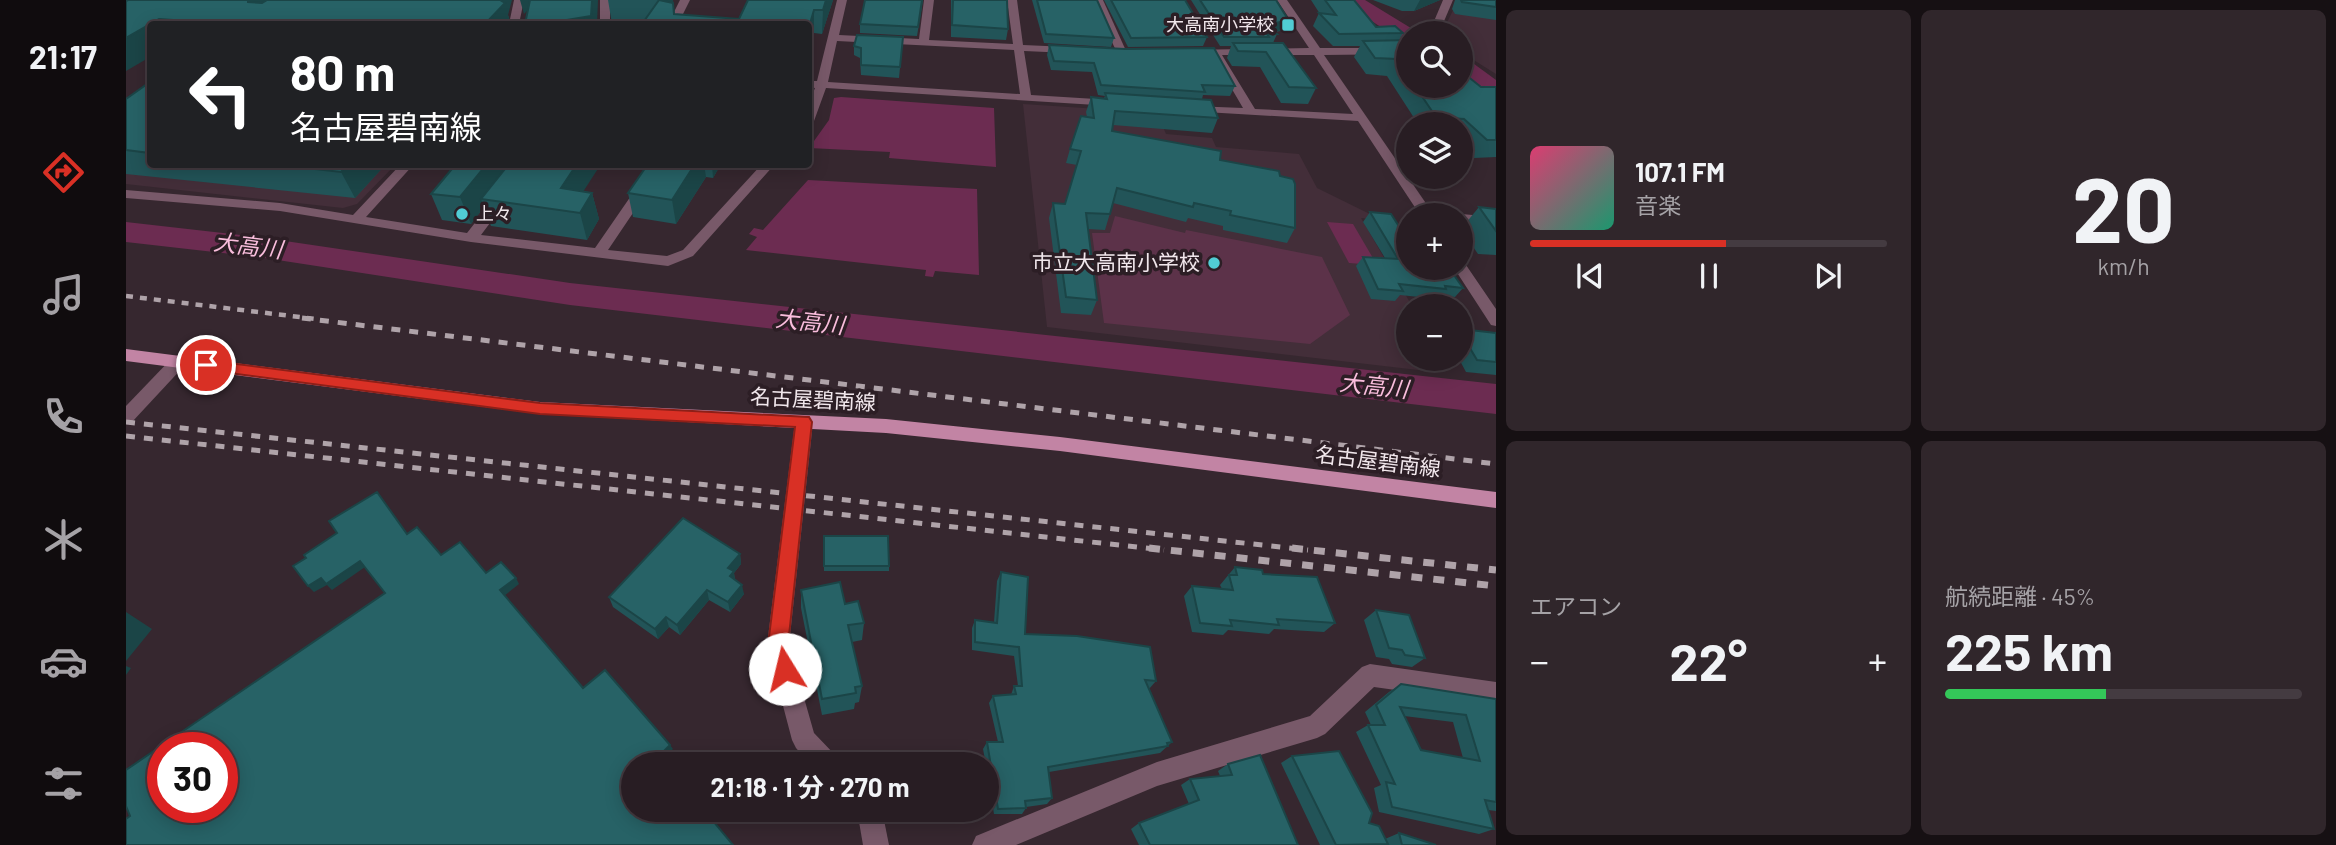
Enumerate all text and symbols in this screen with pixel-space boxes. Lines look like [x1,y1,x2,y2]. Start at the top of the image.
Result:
place label: 大高南小学校 [1166,13,1274,35]
marker: 大高南小学校 [1280,17,1296,33]
map controls [1396,21,1473,371]
button: search [1396,21,1473,98]
text: 21:17 [29,37,97,75]
text: 80 m [290,42,395,101]
icon: left [175,49,266,140]
text: 名古屋碧南線 [290,107,482,145]
button: layers [1396,112,1473,189]
icon: directions [39,148,88,197]
text: 20 [2072,152,2175,261]
text: 107.1 FM [1635,156,1725,187]
text: 音楽 [1635,191,1681,219]
place label: 上々 [476,202,512,224]
button: + [1396,203,1473,280]
marker: 上々 [454,206,470,222]
water label: 大高川 [212,227,287,263]
place label: 市立大高南小学校 [1032,249,1200,274]
text: km/h [2097,252,2150,280]
marker: 市立大高南小学校 [1206,255,1222,271]
icon: previous [1571,257,1609,295]
icon: pause [1690,257,1728,295]
icon: next [1809,257,1847,295]
icon: music [39,270,88,319]
button: − [1396,294,1473,371]
water label: 大高川 [774,303,849,339]
pin [176,335,236,395]
icon: arrive [187,346,225,384]
water label: 大高川 [1338,367,1413,403]
street label: 名古屋碧南線 [750,383,877,414]
icon: phone [39,392,88,441]
street label: 名古屋碧南線 [1314,440,1442,481]
icon: climate [39,515,88,564]
text: 航続距離 · 45% [1945,582,2095,610]
text: エアコン [1530,592,1622,620]
text: 225 km [1945,619,2113,681]
text: 22° [1670,629,1747,691]
position arrow [748,632,822,706]
icon: car [39,637,88,686]
text: − [1530,637,1549,683]
text: + [1868,637,1887,683]
speed limit sign: 30 [147,732,238,823]
icon: filters [39,759,88,808]
text: 21:18 · 1 分 · 270 m [711,771,909,802]

